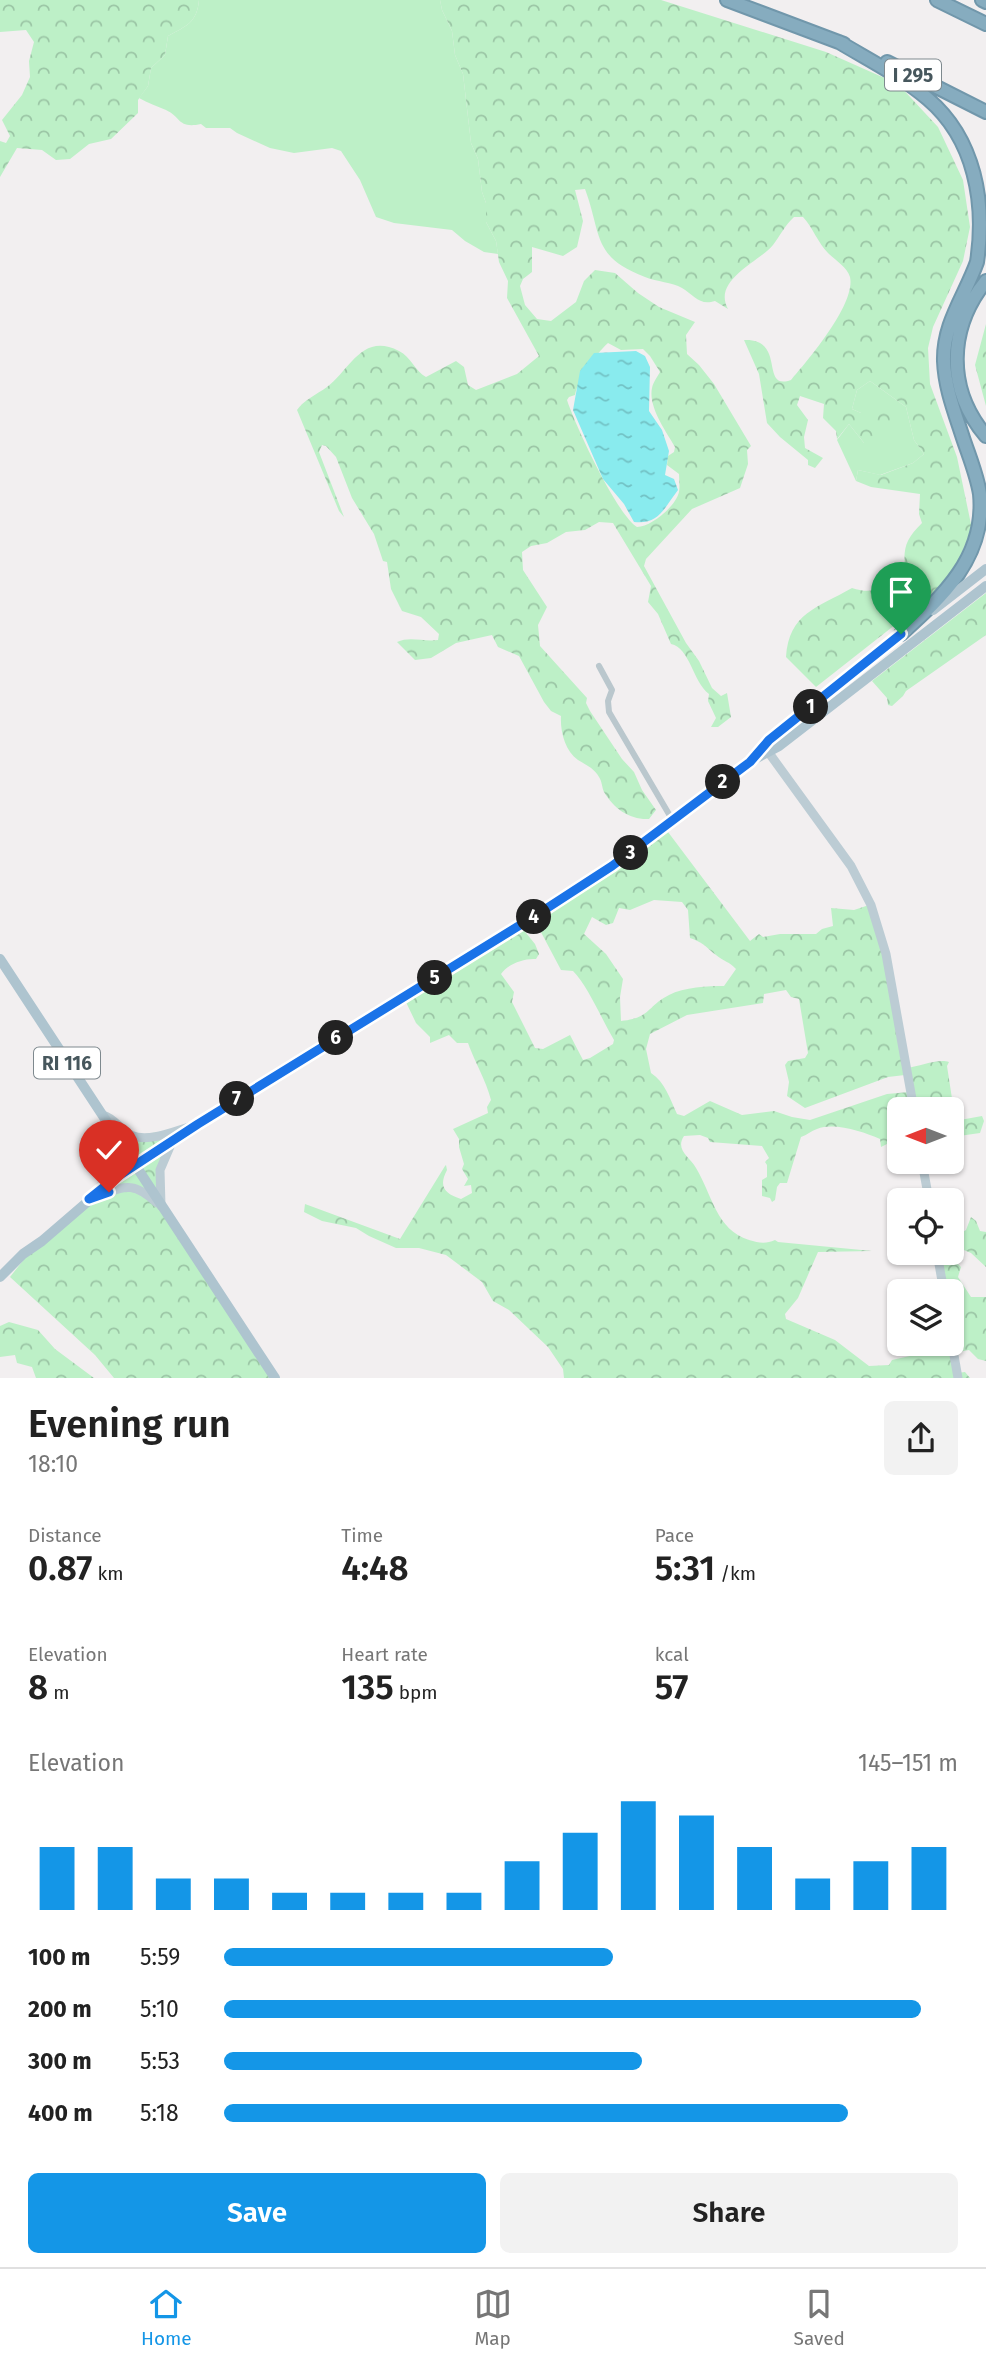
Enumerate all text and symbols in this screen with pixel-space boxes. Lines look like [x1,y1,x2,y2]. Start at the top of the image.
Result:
road number: I 295 [885,60,941,90]
pin [871,562,931,634]
icon: arrive [882,573,920,611]
pin: 1 [794,690,828,724]
text: 1 [806,695,815,718]
pin: 2 [706,764,740,800]
text: 2 [718,770,727,793]
pin: 3 [614,836,648,870]
text: 3 [626,841,635,864]
pin: 4 [516,900,552,934]
text: 4 [528,905,539,928]
pin: 5 [418,960,452,996]
text: 5 [429,966,440,989]
pin: 6 [318,1020,354,1056]
text: 6 [330,1026,341,1049]
road number: RI 116 [34,1048,100,1078]
pin: 7 [219,1082,254,1116]
text: 7 [232,1087,241,1110]
north arrow [887,1097,964,1174]
map controls [887,1097,964,1356]
pin [79,1120,139,1192]
icon: check [90,1131,128,1169]
button: locate [887,1188,964,1265]
button: layers [887,1279,964,1356]
text: Evening run [28,1401,231,1447]
button: share [884,1401,958,1475]
text: 18:10 [28,1450,78,1478]
text: Distance [28,1524,102,1547]
text: Time [341,1524,383,1547]
text: Pace [655,1524,694,1547]
text: 0.87 [28,1547,92,1589]
text: 4:48 [341,1547,409,1589]
text: 5:31 [655,1547,715,1589]
text: km [92,1562,123,1585]
text: /km [715,1562,756,1585]
text: Elevation [28,1643,108,1666]
text: Heart rate [341,1643,428,1666]
text: kcal [655,1643,689,1666]
text: 8 [28,1666,48,1708]
text: 135 [341,1666,394,1708]
text: 57 [655,1666,688,1708]
text: m [48,1681,69,1704]
text: bpm [394,1681,438,1704]
text: Elevation [28,1749,124,1777]
text: 145–151 m [858,1749,958,1777]
text: 100 m [28,1943,90,1971]
text: 5:59 [140,1943,180,1971]
text: 200 m [28,1995,92,2023]
text: 5:10 [140,1995,179,2023]
text: 300 m [28,2047,92,2075]
text: 5:53 [140,2047,180,2075]
text: 400 m [28,2099,93,2127]
text: 5:18 [140,2099,179,2127]
button: Save [28,2173,486,2253]
button: Share [500,2173,958,2253]
tab: Home [141,2285,192,2350]
tab: Map [474,2285,512,2350]
tab: Saved [794,2285,845,2350]

